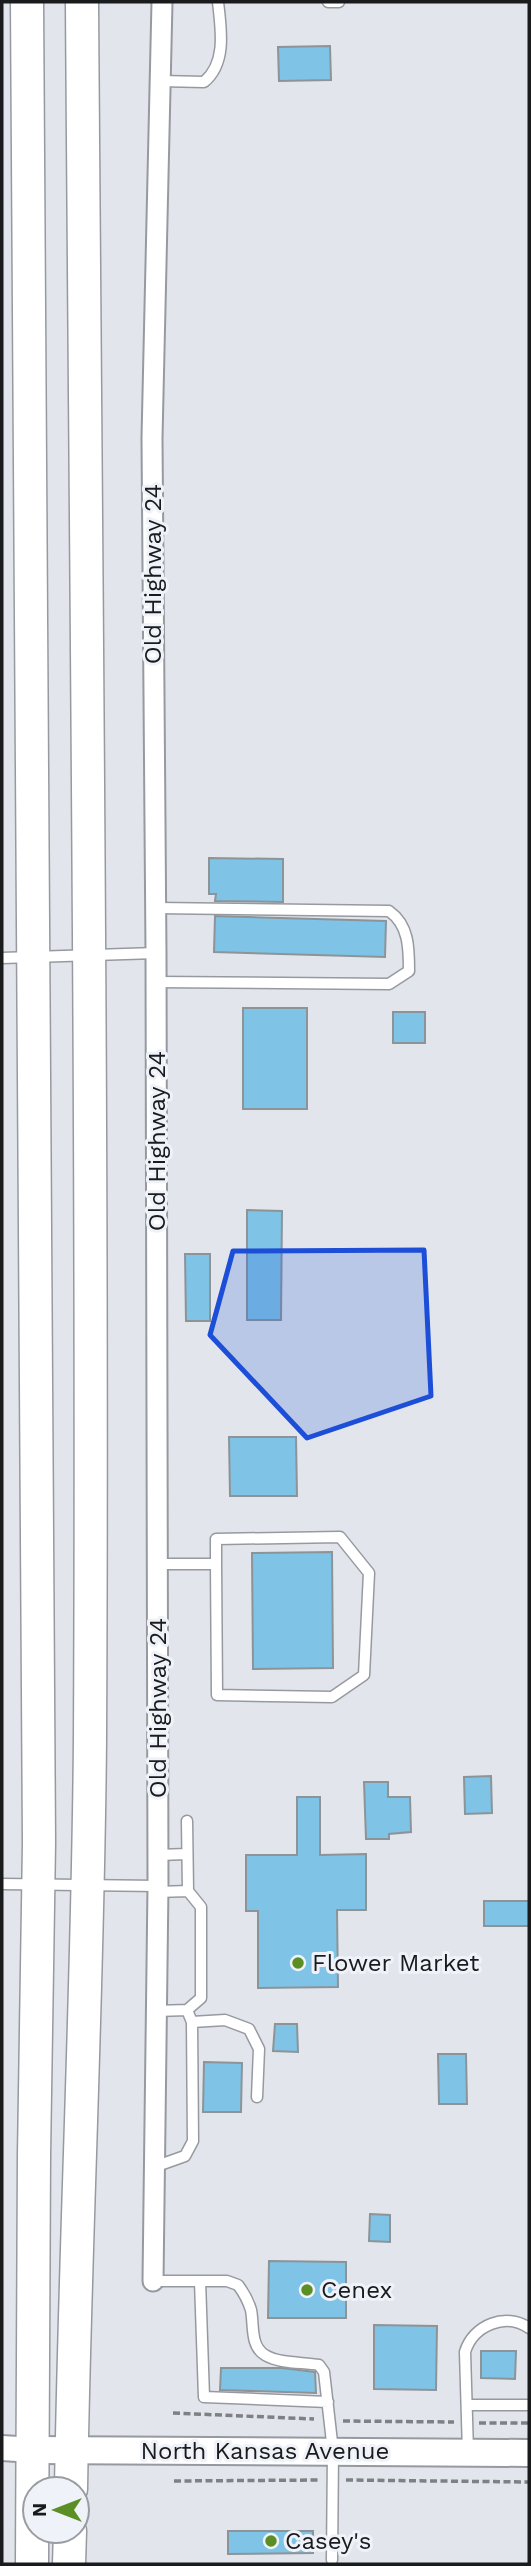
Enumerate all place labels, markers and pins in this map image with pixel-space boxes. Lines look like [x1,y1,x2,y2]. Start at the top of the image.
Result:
place label: Flower Market [312,1949,479,1977]
marker: Flower Market [290,1955,306,1971]
place label: Cenex [321,2276,392,2304]
marker: Cenex [299,2282,315,2298]
place label: Casey's [285,2527,371,2555]
marker: Casey's [263,2533,279,2549]

